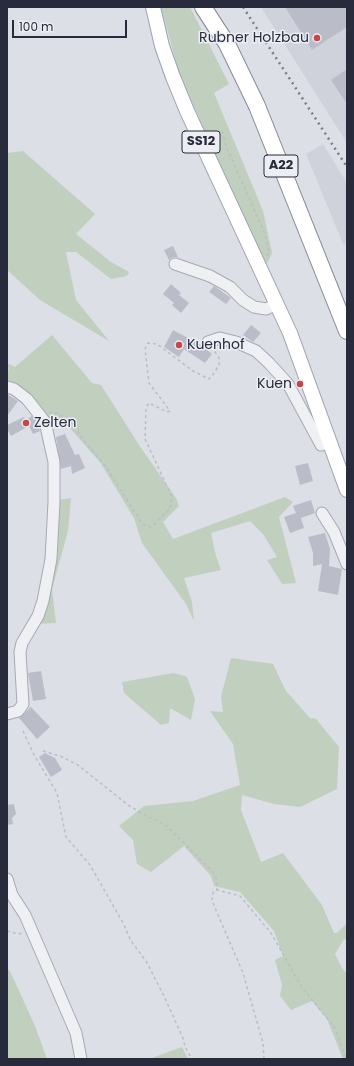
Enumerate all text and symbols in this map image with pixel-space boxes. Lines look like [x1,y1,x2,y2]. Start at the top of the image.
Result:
scale bar [14,12,129,38]
text: 100 m [19,18,53,35]
place label: Rubner Holzbau [199,30,309,46]
marker: Rubner Holzbau [312,33,322,43]
road number: SS12 [182,131,220,153]
road number: A22 [264,155,298,177]
place label: Kuenhof [187,337,245,353]
marker: Kuenhof [174,340,184,350]
place label: Kuen [257,376,292,392]
marker: Kuen [295,379,305,389]
place label: Zelten [34,415,76,431]
marker: Zelten [21,418,31,428]

